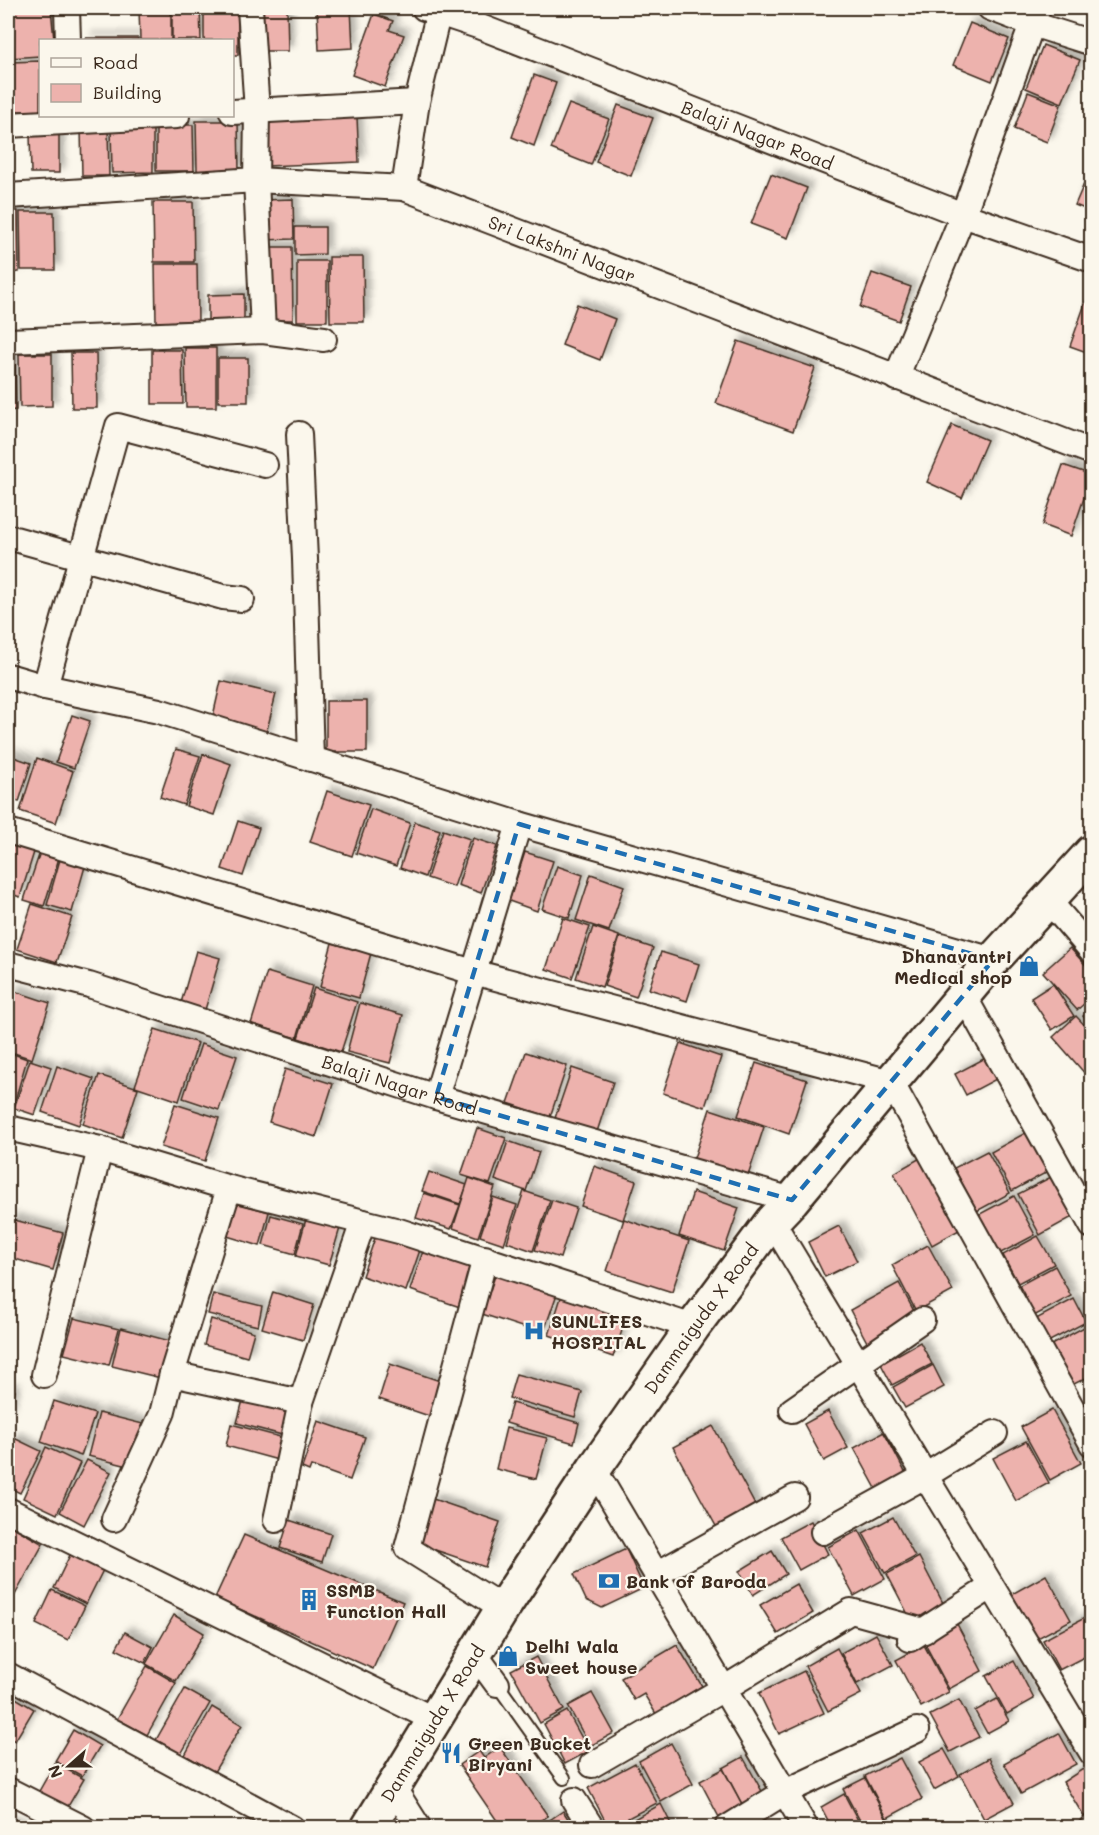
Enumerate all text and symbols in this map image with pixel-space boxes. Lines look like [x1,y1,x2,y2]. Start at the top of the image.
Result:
legend [39,39,234,117]
text: Road [93,50,138,74]
text: Building [93,80,161,104]
street label: Balaji Nagar Road [678,94,837,175]
street label: Sri Lakshni Nagar [485,209,639,288]
place label: Dhanavantri Medical shop [894,944,1012,989]
shop icon: Dhanavantri Medical shop [1017,954,1041,978]
street label: Balaji Nagar Road [319,1049,480,1120]
street label: Dammaiguda X Road [638,1238,763,1398]
place label: SUNLIFES HOSPITAL [551,1309,646,1354]
hospital icon: SUNLIFES HOSPITAL [522,1319,546,1343]
bank icon: Bank of Baroda [597,1569,621,1593]
place label: Bank of Baroda [626,1569,767,1593]
place label: SSMB Function Hall [326,1578,446,1623]
building icon: SSMB Function Hall [297,1588,321,1612]
place label: Delhi Wala Sweet house [525,1634,638,1679]
street label: Dammaiguda X Road [375,1640,490,1806]
shop icon: Delhi Wala Sweet house [496,1644,520,1668]
place label: Green Bucket Biryani [468,1731,591,1776]
north arrow [39,1736,99,1796]
restaurant icon: Green Bucket Biryani [439,1741,463,1765]
text: N [43,1762,67,1781]

